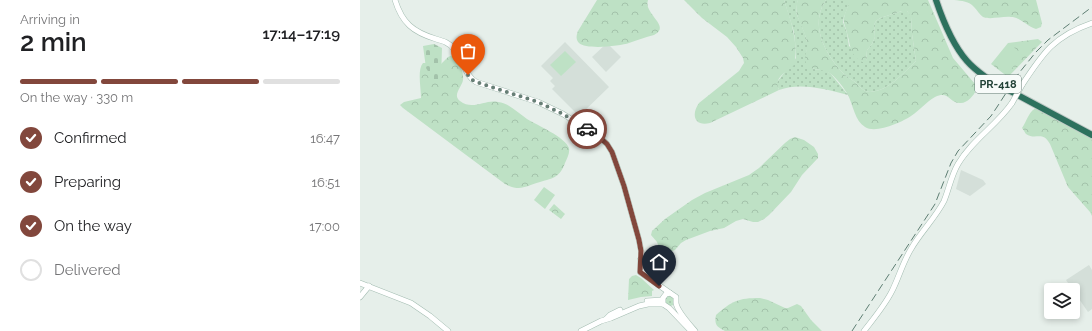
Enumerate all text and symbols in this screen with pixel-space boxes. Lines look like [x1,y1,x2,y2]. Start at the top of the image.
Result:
text: Arriving in [20,12,80,27]
text: 17:14–17:19 [262,25,340,43]
text: 2 min [20,27,87,57]
pin [451,34,485,75]
icon: bag [457,40,479,62]
road number: PR-418 [975,75,1021,93]
text: On the way · 330 m [20,90,133,105]
courier [567,109,607,149]
icon: car [576,118,598,140]
icon: check [20,127,42,149]
text: Confirmed [54,129,127,147]
text: 16:47 [310,131,340,146]
icon: check [20,171,42,193]
text: Preparing [54,173,121,191]
text: 16:51 [312,175,340,190]
icon: check [20,215,42,237]
text: On the way [54,217,132,235]
text: 17:00 [309,219,340,234]
pin [642,245,676,286]
icon: home [648,251,670,273]
text: Delivered [54,261,121,279]
map controls [1044,283,1080,319]
button: layers [1044,283,1080,319]

